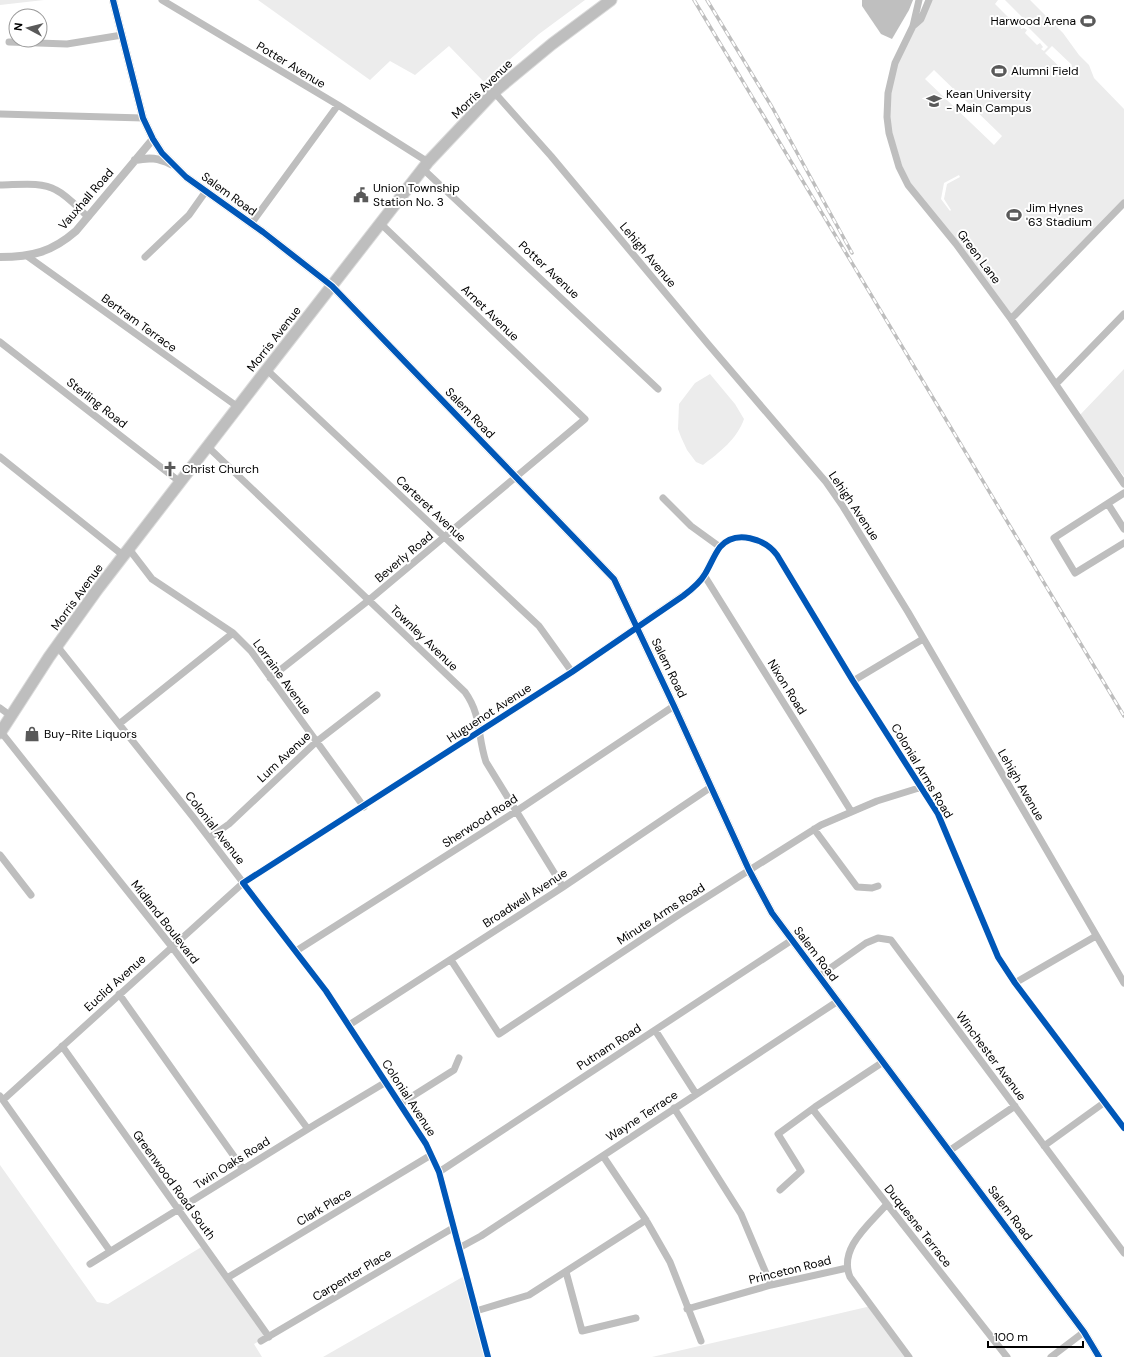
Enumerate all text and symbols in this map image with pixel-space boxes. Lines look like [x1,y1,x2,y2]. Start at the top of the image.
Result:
north arrow [8,8,48,48]
sports icon: Harwood Arena [1079,12,1097,30]
place label: Harwood Arena [991,13,1076,29]
text: N [11,22,26,32]
street label: Potter Avenue [253,38,329,92]
street label: Morris Avenue [448,56,516,122]
sports icon: Alumni Field [990,62,1008,80]
place label: Alumni Field [1011,63,1079,79]
place label: Kean University - Main Campus [946,86,1032,116]
school or university icon: Kean University - Main Campus [925,92,943,110]
street label: Vauxhall Road [55,165,117,233]
street label: Salem Road [198,168,260,220]
place label: Union Township Station No. 3 [373,180,460,210]
public building icon: Union Township Station No. 3 [352,186,370,204]
place label: Jim Hynes '63 Stadium [1026,200,1092,230]
sports icon: Jim Hynes '63 Stadium [1005,206,1023,224]
street label: Lehigh Avenue [616,219,680,291]
street label: Green Lane [953,227,1005,287]
street label: Potter Avenue [515,238,583,303]
street label: Arnet Avenue [458,281,523,345]
street label: Bertram Terrace [98,290,180,356]
street label: Morris Avenue [243,303,305,375]
street label: Sterling Road [63,374,131,432]
street label: Salem Road [442,384,498,442]
church icon: Christ Church [161,460,179,478]
place label: Christ Church [182,461,259,477]
street label: Lehigh Avenue [825,468,883,544]
street label: Carteret Avenue [392,472,470,546]
street label: Beverly Road [371,528,437,586]
street label: Morris Avenue [47,560,107,634]
street label: Townley Avenue [387,602,462,675]
street label: Salem Road [648,635,690,701]
street label: Lorraine Avenue [249,636,315,718]
street label: Nixon Road [764,656,810,718]
street label: Huguenot Avenue [444,680,535,746]
street label: Colonial Arms Road [887,721,957,821]
shop icon: Buy-Rite Liquors [23,725,41,743]
place label: Buy-Rite Liquors [44,726,137,742]
street label: Lum Avenue [254,728,314,786]
street label: Lehigh Avenue [994,746,1048,824]
street label: Colonial Avenue [181,788,249,868]
street label: Sherwood Road [439,791,521,851]
street label: Broadwell Avenue [480,865,570,931]
street label: Midland Boulevard [127,877,203,967]
street label: Minute Arms Road [614,880,708,948]
street label: Salem Road [790,923,842,985]
street label: Euclid Avenue [81,951,149,1015]
street label: Winchester Avenue [952,1008,1030,1104]
street label: Putnam Road [574,1020,644,1074]
street label: Colonial Avenue [378,1057,440,1140]
street label: Wayne Terrace [603,1087,681,1145]
street label: Greenwood Road South [129,1127,219,1243]
street label: Twin Oaks Road [191,1133,273,1193]
street label: Duquesne Terrace [881,1181,955,1271]
street label: Salem Road [984,1182,1036,1244]
street label: Clark Place [294,1184,355,1230]
street label: Carpenter Place [309,1245,395,1305]
street label: Princeton Road [747,1252,833,1288]
scale bar [988,1323,1083,1349]
text: 100 m [994,1329,1028,1345]

